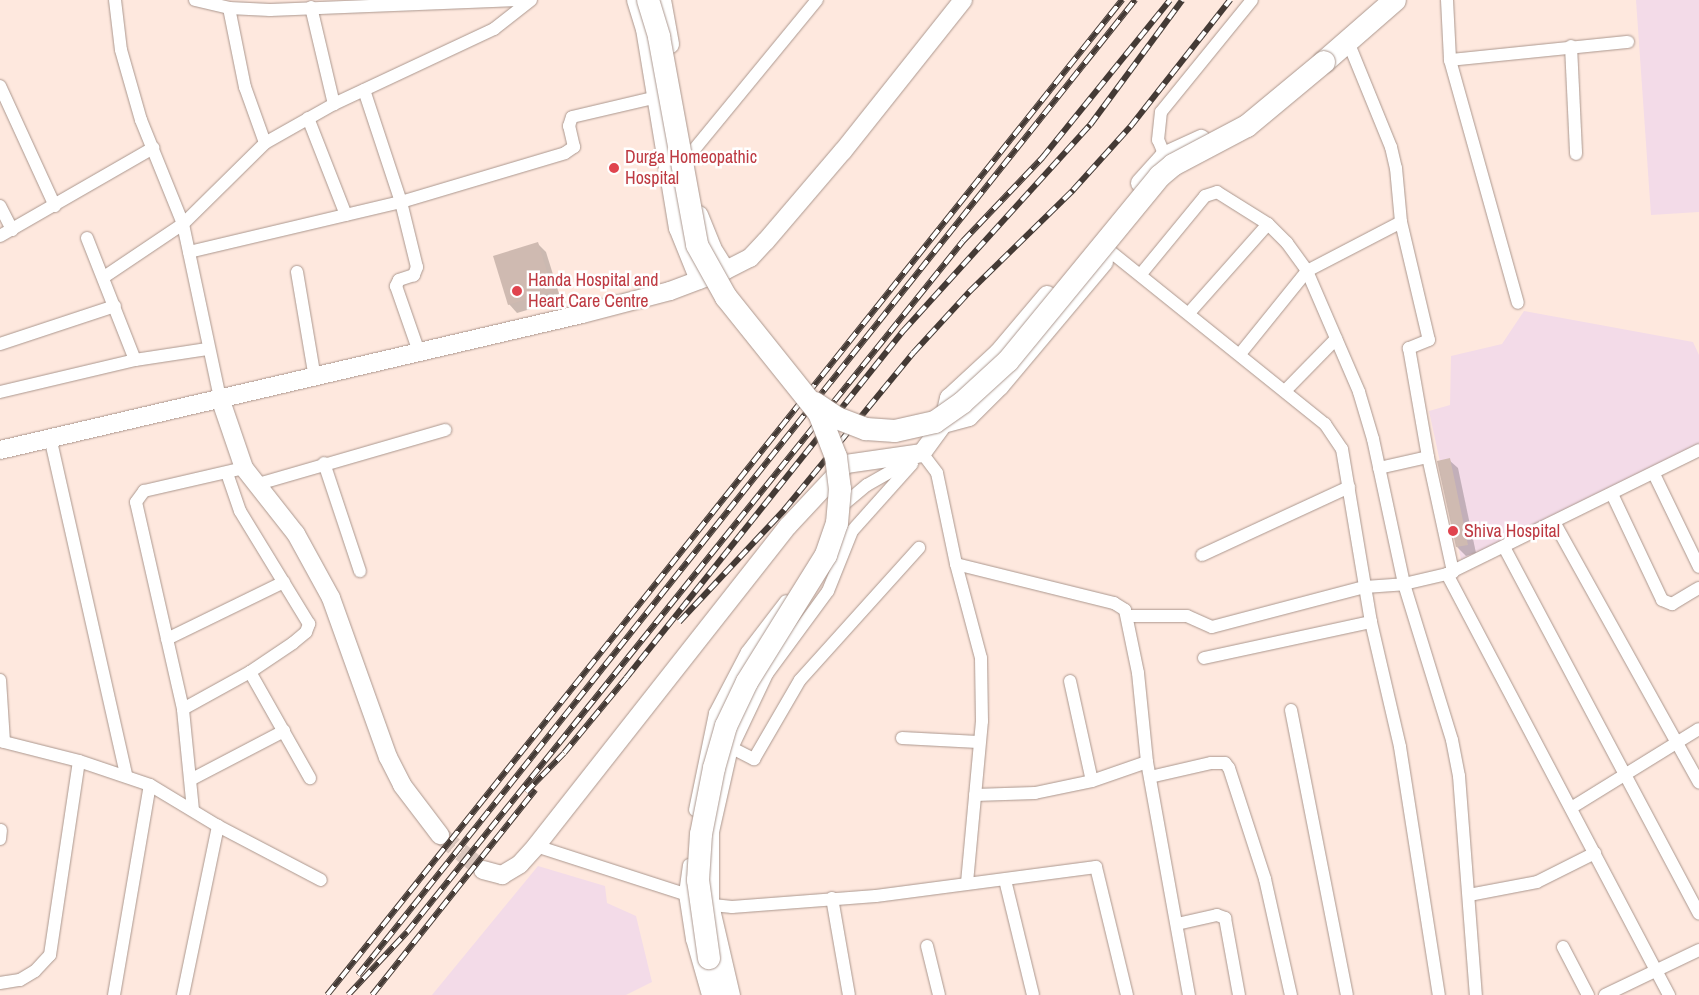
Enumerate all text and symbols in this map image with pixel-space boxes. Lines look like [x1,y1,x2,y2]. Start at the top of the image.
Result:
place label: Durga Homeopathic Hospital [625,147,757,190]
marker: Durga Homeopathic Hospital [607,161,621,175]
place label: Handa Hospital and Heart Care Centre [528,270,658,312]
marker: Handa Hospital and Heart Care Centre [510,284,524,298]
place label: Shiva Hospital [1464,520,1560,542]
marker: Shiva Hospital [1446,524,1460,538]

